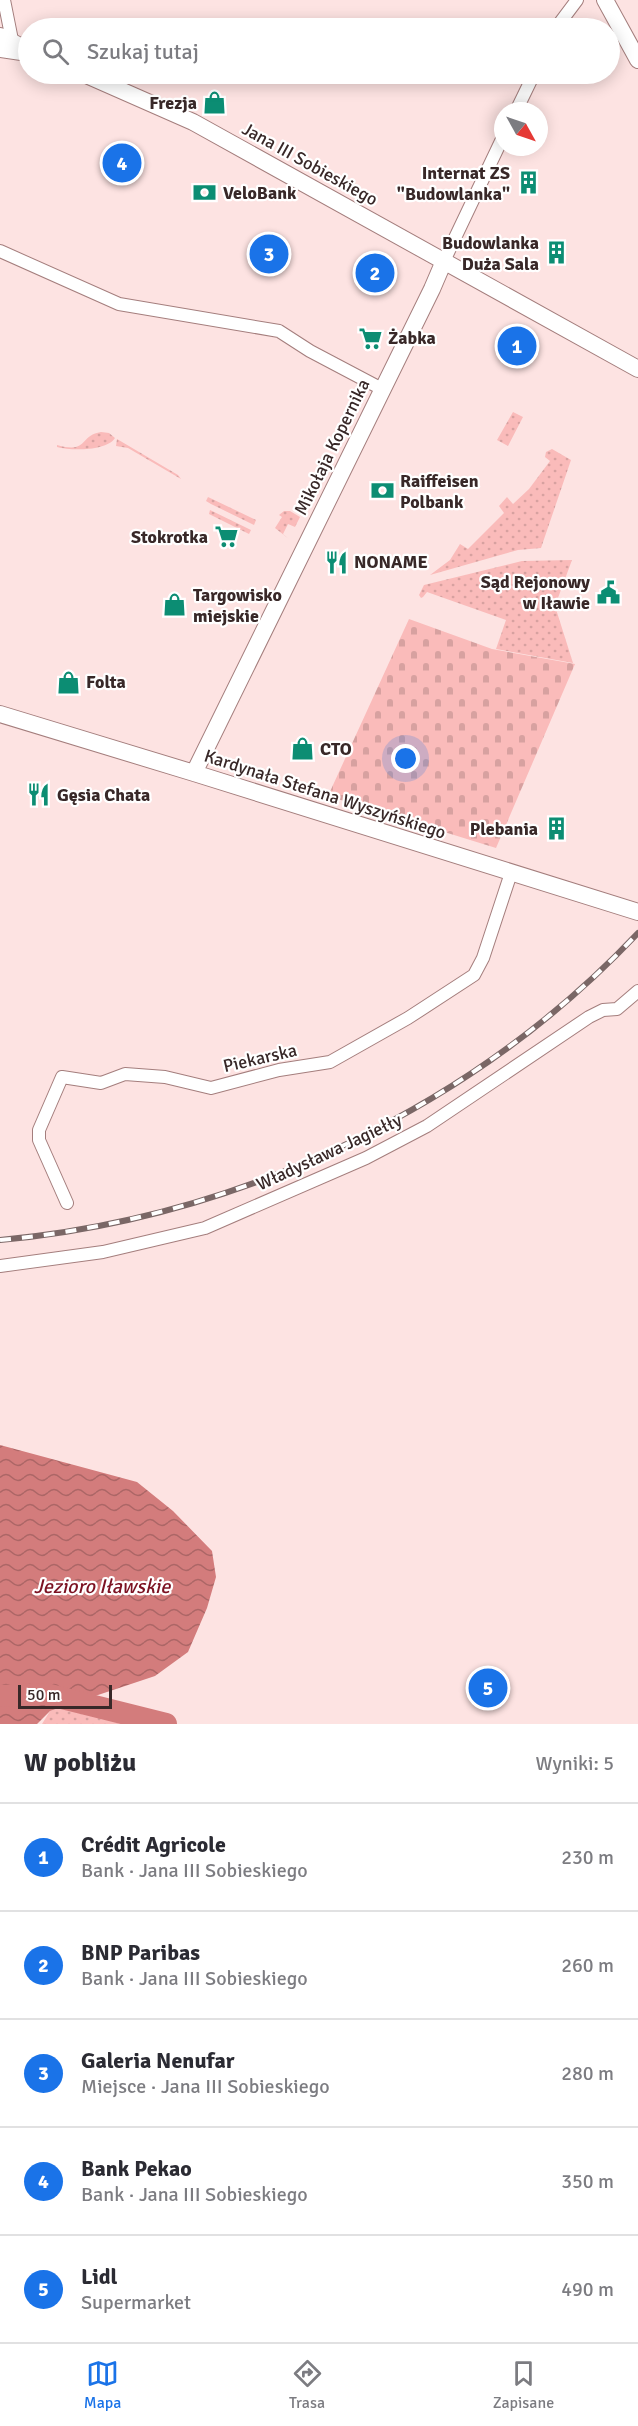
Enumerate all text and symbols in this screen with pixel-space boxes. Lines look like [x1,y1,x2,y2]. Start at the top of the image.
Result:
search box [18,18,620,84]
icon: search [39,35,72,68]
text: Szukaj tutaj [87,38,199,65]
shop icon: Frezja [202,90,228,116]
place label: Frezja [149,92,197,114]
north arrow [494,102,548,156]
street label: Jana III Sobieskiego [238,118,382,210]
pin: 4 [102,140,142,186]
place label: Internat ZS "Budowlanka" [397,162,510,205]
building icon: Internat ZS "Budowlanka" [515,170,541,196]
bank icon: VeloBank [192,180,218,206]
place label: VeloBank [223,182,297,204]
pin: 3 [250,232,288,276]
place label: Budowlanka Duża Sala [442,232,539,275]
building icon: Budowlanka Duża Sala [544,240,570,266]
pin: 2 [356,250,394,296]
pin: 1 [498,324,536,368]
supermarket icon: Żabka [357,325,383,351]
place label: Żabka [388,327,436,349]
street label: Mikołaja Kopernika [290,375,374,519]
place label: Raiffeisen Polbank [400,470,479,513]
bank icon: Raiffeisen Polbank [369,478,395,504]
supermarket icon: Stokrotka [213,524,239,550]
place label: Stokrotka [131,526,208,548]
restaurant icon: NONAME [323,549,349,575]
place label: NONAME [354,551,428,573]
place label: Sąd Rejonowy w Iławie [481,571,590,614]
public building icon: Sąd Rejonowy w Iławie [595,579,621,605]
place label: Targowisko miejskie [193,584,282,627]
shop icon: Targowisko miejskie [162,592,188,618]
shop icon: Folta [55,669,81,695]
place label: Folta [86,671,126,693]
shop icon: CTO [289,736,315,762]
place label: CTO [320,738,352,760]
street label: Kardynała Stefana Wyszyńskiego [201,744,449,844]
your location [391,744,420,773]
restaurant icon: Gęsia Chata [26,782,52,808]
place label: Gęsia Chata [57,784,150,806]
building icon: Plebania [543,816,569,842]
place label: Plebania [470,818,538,840]
street label: Piekarska [221,1039,299,1077]
street label: Władysława Jagiełły [253,1108,406,1195]
water label: Jezioro Iławskie [34,1574,171,1599]
pin: 5 [468,1666,508,1710]
scale bar [18,1682,112,1710]
text: 50 m [27,1685,61,1705]
text: W pobliżu [24,1747,136,1779]
text: Wyniki: 5 [535,1751,614,1776]
text: Crédit Agricole [81,1831,226,1858]
text: 1 [38,1845,49,1870]
text: 230 m [561,1845,614,1870]
text: Bank · Jana III Sobieskiego [81,1858,308,1883]
text: BNP Paribas [81,1939,200,1966]
text: 2 [38,1953,49,1978]
text: 260 m [561,1953,614,1978]
text: Bank · Jana III Sobieskiego [81,1966,308,1991]
text: Galeria Nenufar [81,2047,234,2074]
text: 3 [38,2061,49,2086]
text: 280 m [561,2061,614,2086]
text: Miejsce · Jana III Sobieskiego [81,2074,330,2099]
text: Bank Pekao [81,2155,192,2182]
text: 4 [38,2169,49,2194]
text: 350 m [561,2169,614,2194]
text: Bank · Jana III Sobieskiego [81,2182,308,2207]
text: Lidl [81,2263,117,2290]
text: 5 [38,2277,49,2302]
text: 490 m [561,2277,614,2302]
text: Supermarket [81,2290,191,2315]
tab: Mapa [84,2357,121,2413]
tab: Trasa [289,2357,325,2413]
tab: Zapisane [493,2357,554,2413]

